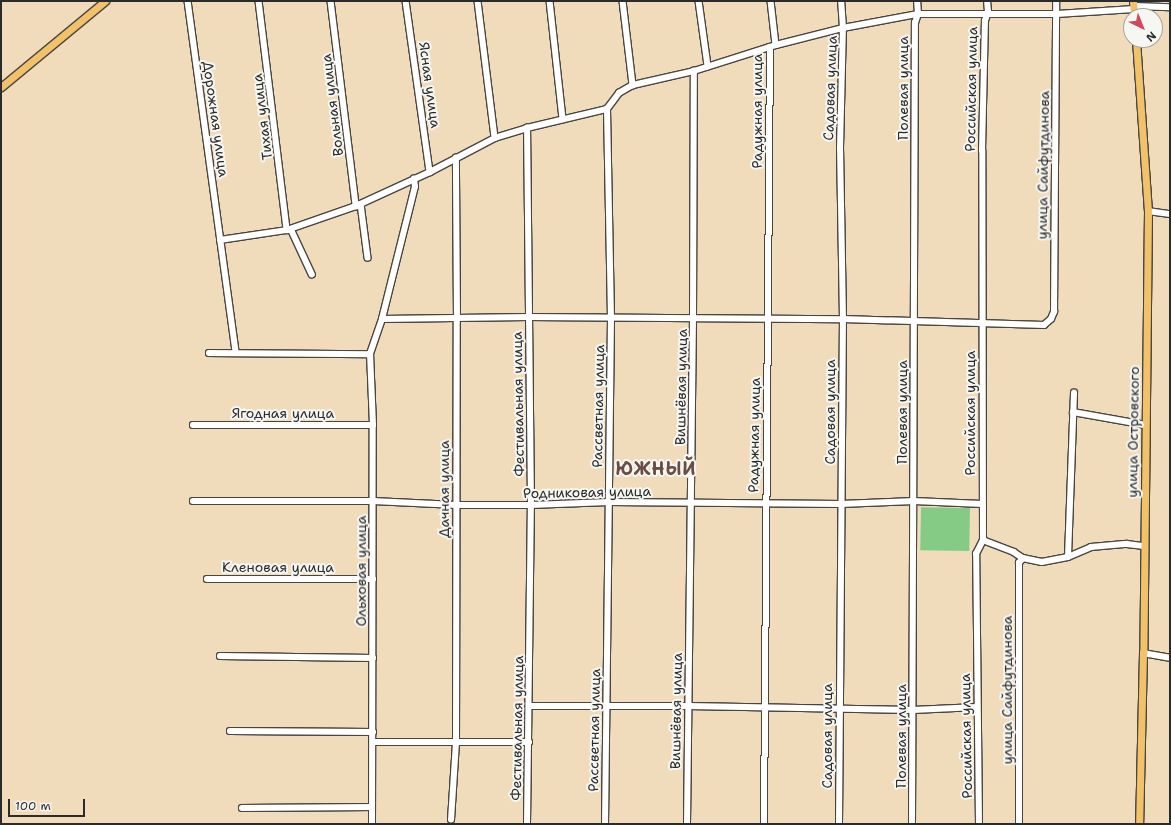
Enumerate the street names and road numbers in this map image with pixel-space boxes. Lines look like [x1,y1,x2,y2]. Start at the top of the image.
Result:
street label: Российская улица [962,26,980,152]
street label: Садовая улица [820,35,840,141]
street label: Полевая улица [895,36,911,140]
street label: Ясная улица [416,41,444,129]
street label: Вольная улица [317,53,347,157]
street label: Радужная улица [749,53,765,169]
street label: Дорожная улица [200,60,232,178]
street label: Тихая улица [248,73,276,161]
street label: улица Сайфутдинова [1033,90,1053,240]
street label: Вишнёвая улица [672,329,690,445]
street label: Фестивальная улица [508,331,528,477]
street label: Рассветная улица [589,344,607,468]
street label: Российская улица [962,350,978,476]
street label: Садовая улица [822,359,838,465]
street label: Полевая улица [894,360,910,464]
street label: улица Островского [1123,366,1143,498]
street label: Радужная улица [745,377,763,493]
street label: Ягодная улица [232,405,334,421]
street label: Дачная улица [436,440,452,538]
street label: Родниковая улица [523,482,651,502]
street label: Ольховая улица [353,516,369,626]
street label: Кленовая улица [222,559,334,575]
street label: улица Сайфутдинова [999,616,1015,764]
street label: Вишнёвая улица [667,653,685,769]
street label: Фестивальная улица [507,655,527,801]
street label: Рассветная улица [585,668,603,792]
street label: Российская улица [957,673,975,799]
street label: Садовая улица [819,683,835,789]
street label: Полевая улица [893,684,909,788]

